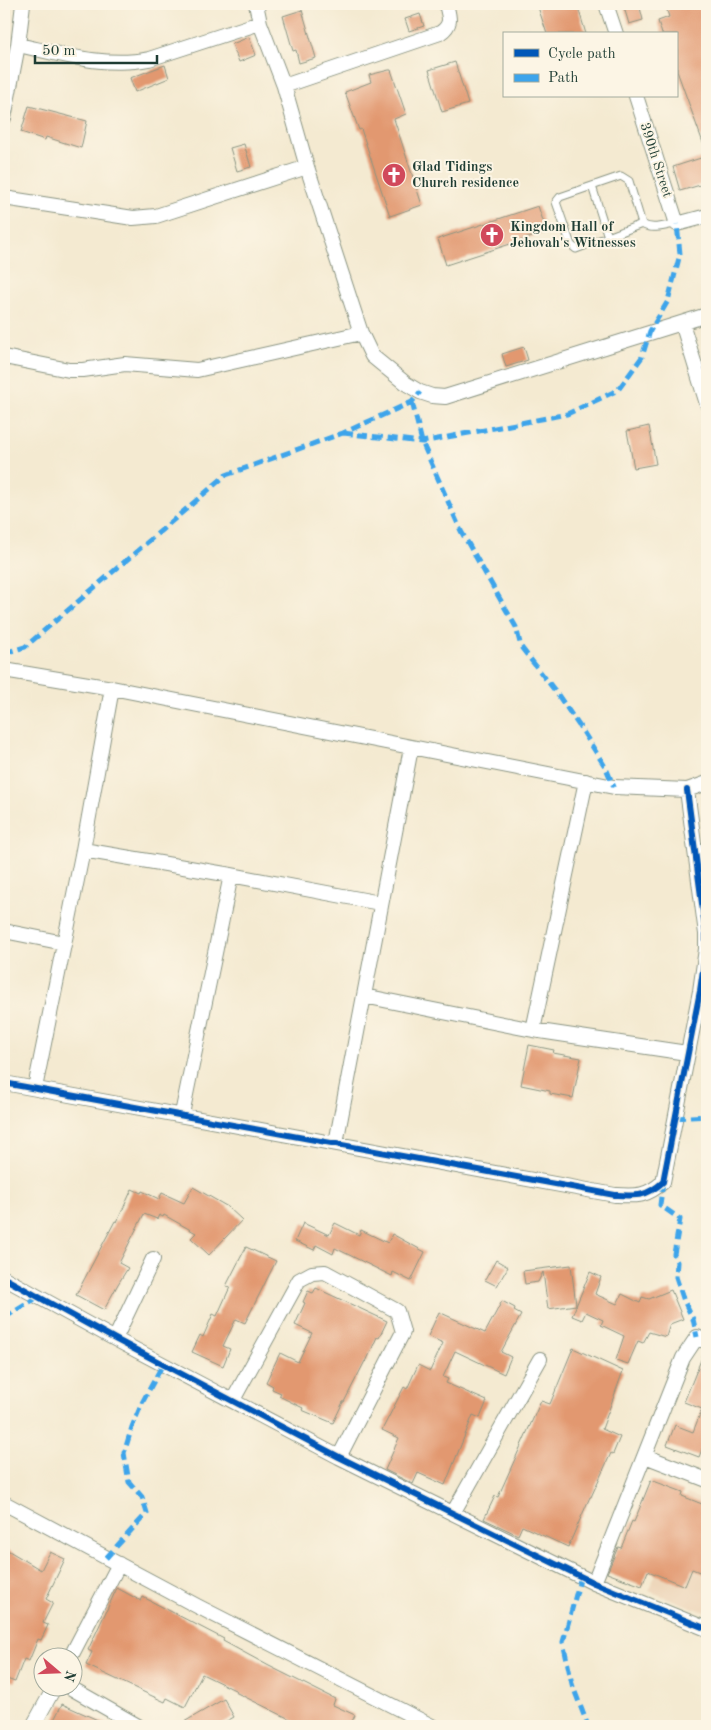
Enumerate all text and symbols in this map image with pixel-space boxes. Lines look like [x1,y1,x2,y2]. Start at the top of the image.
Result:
scale bar [35,32,158,64]
legend [503,32,678,98]
text: 50 m [42,44,76,59]
text: Cycle path [548,47,616,62]
text: Path [548,71,578,86]
street label: 390th Street [637,121,675,199]
place label: Glad Tidings Church residence [412,160,519,190]
church icon: Glad Tidings Church residence [381,162,407,188]
place label: Kingdom Hall of Jehovah's Witnesses [510,220,636,250]
church icon: Kingdom Hall of Jehovah's Witnesses [479,222,505,248]
north arrow [32,1648,82,1698]
text: N [61,1669,78,1684]

